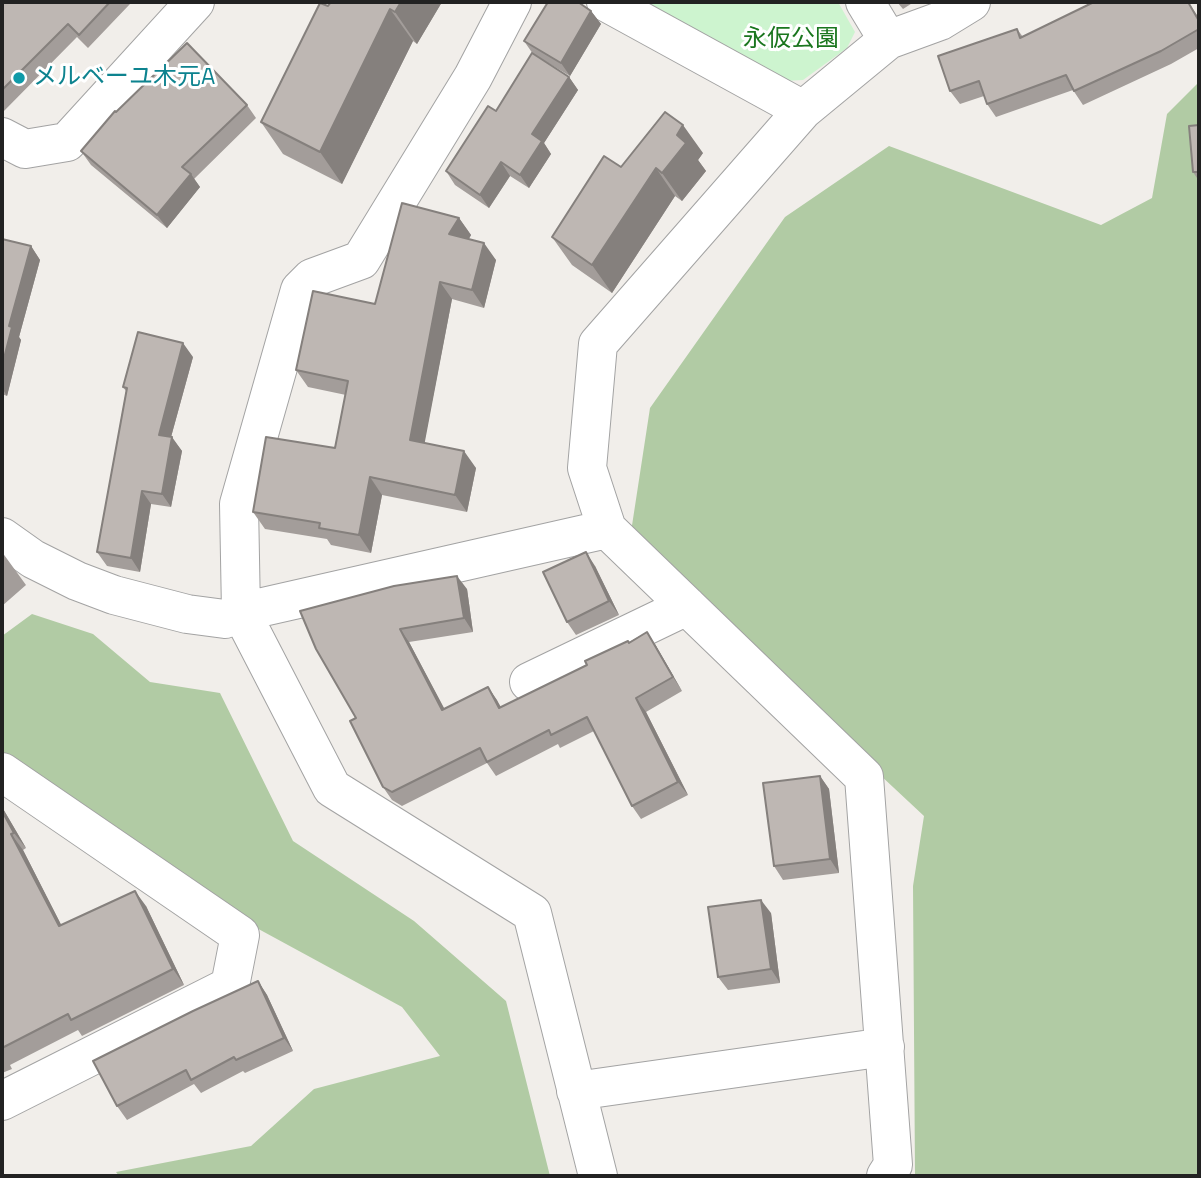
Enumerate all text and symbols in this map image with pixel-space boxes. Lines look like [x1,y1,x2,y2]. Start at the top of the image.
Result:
park label: 永仮公園 [743,26,839,54]
place label: メルベーユ木元A [33,64,215,92]
marker: メルベーユ木元A [11,70,27,86]

